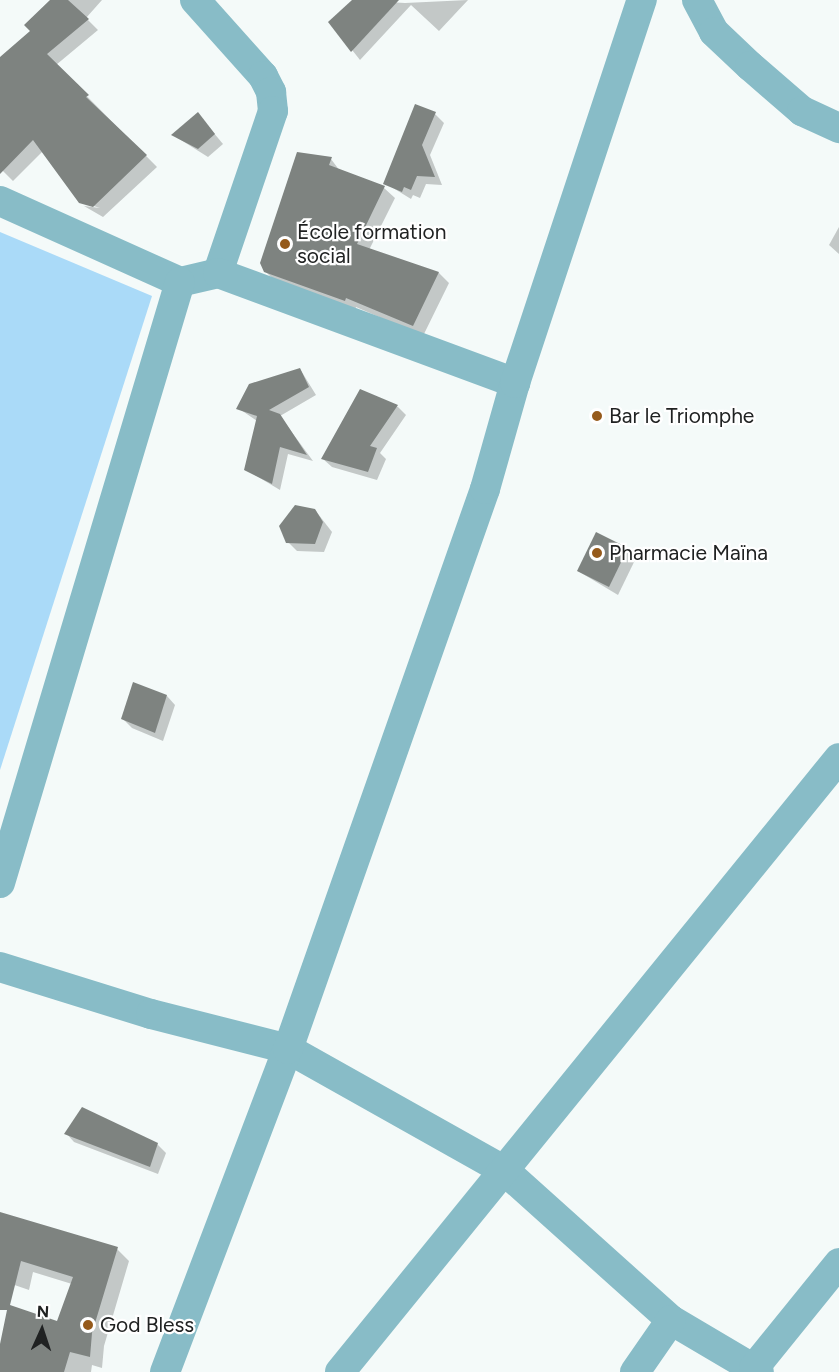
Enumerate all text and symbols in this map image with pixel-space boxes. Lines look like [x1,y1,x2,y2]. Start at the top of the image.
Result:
place label: École formation social [297,219,446,269]
marker: École formation social [278,237,292,251]
place label: Bar le Triomphe [609,403,754,429]
marker: Bar le Triomphe [590,409,604,423]
place label: Pharmacie Maïna [609,540,768,566]
marker: Pharmacie Maïna [590,546,604,560]
north arrow [12,1300,72,1360]
text: N [36,1302,50,1321]
place label: God Bless [100,1312,194,1338]
marker: God Bless [81,1318,95,1332]

